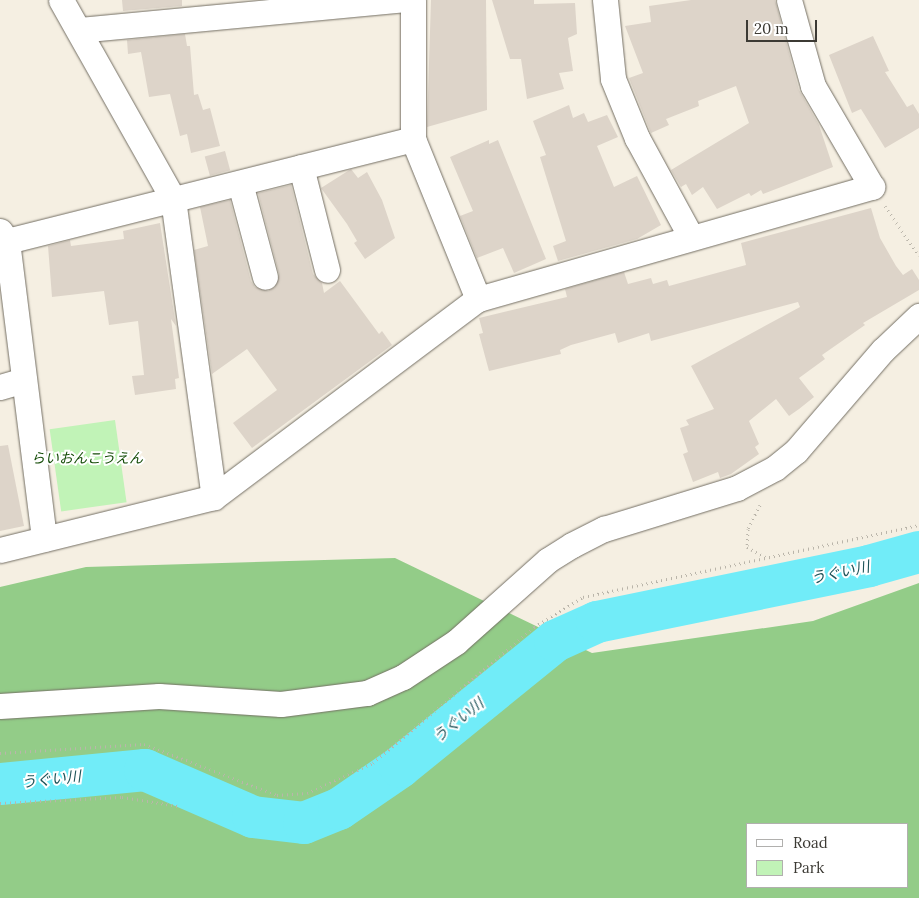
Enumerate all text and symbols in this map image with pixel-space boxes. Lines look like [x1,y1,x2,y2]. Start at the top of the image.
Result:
scale bar [749,10,820,42]
text: 20 m [754,19,789,38]
park label: らいおんこうえん [31,450,143,466]
water label: うぐい川 [809,557,871,587]
water label: うぐい川 [429,694,487,746]
water label: うぐい川 [20,767,82,791]
legend [746,823,909,888]
text: Road [793,833,828,852]
text: Park [793,858,824,877]

